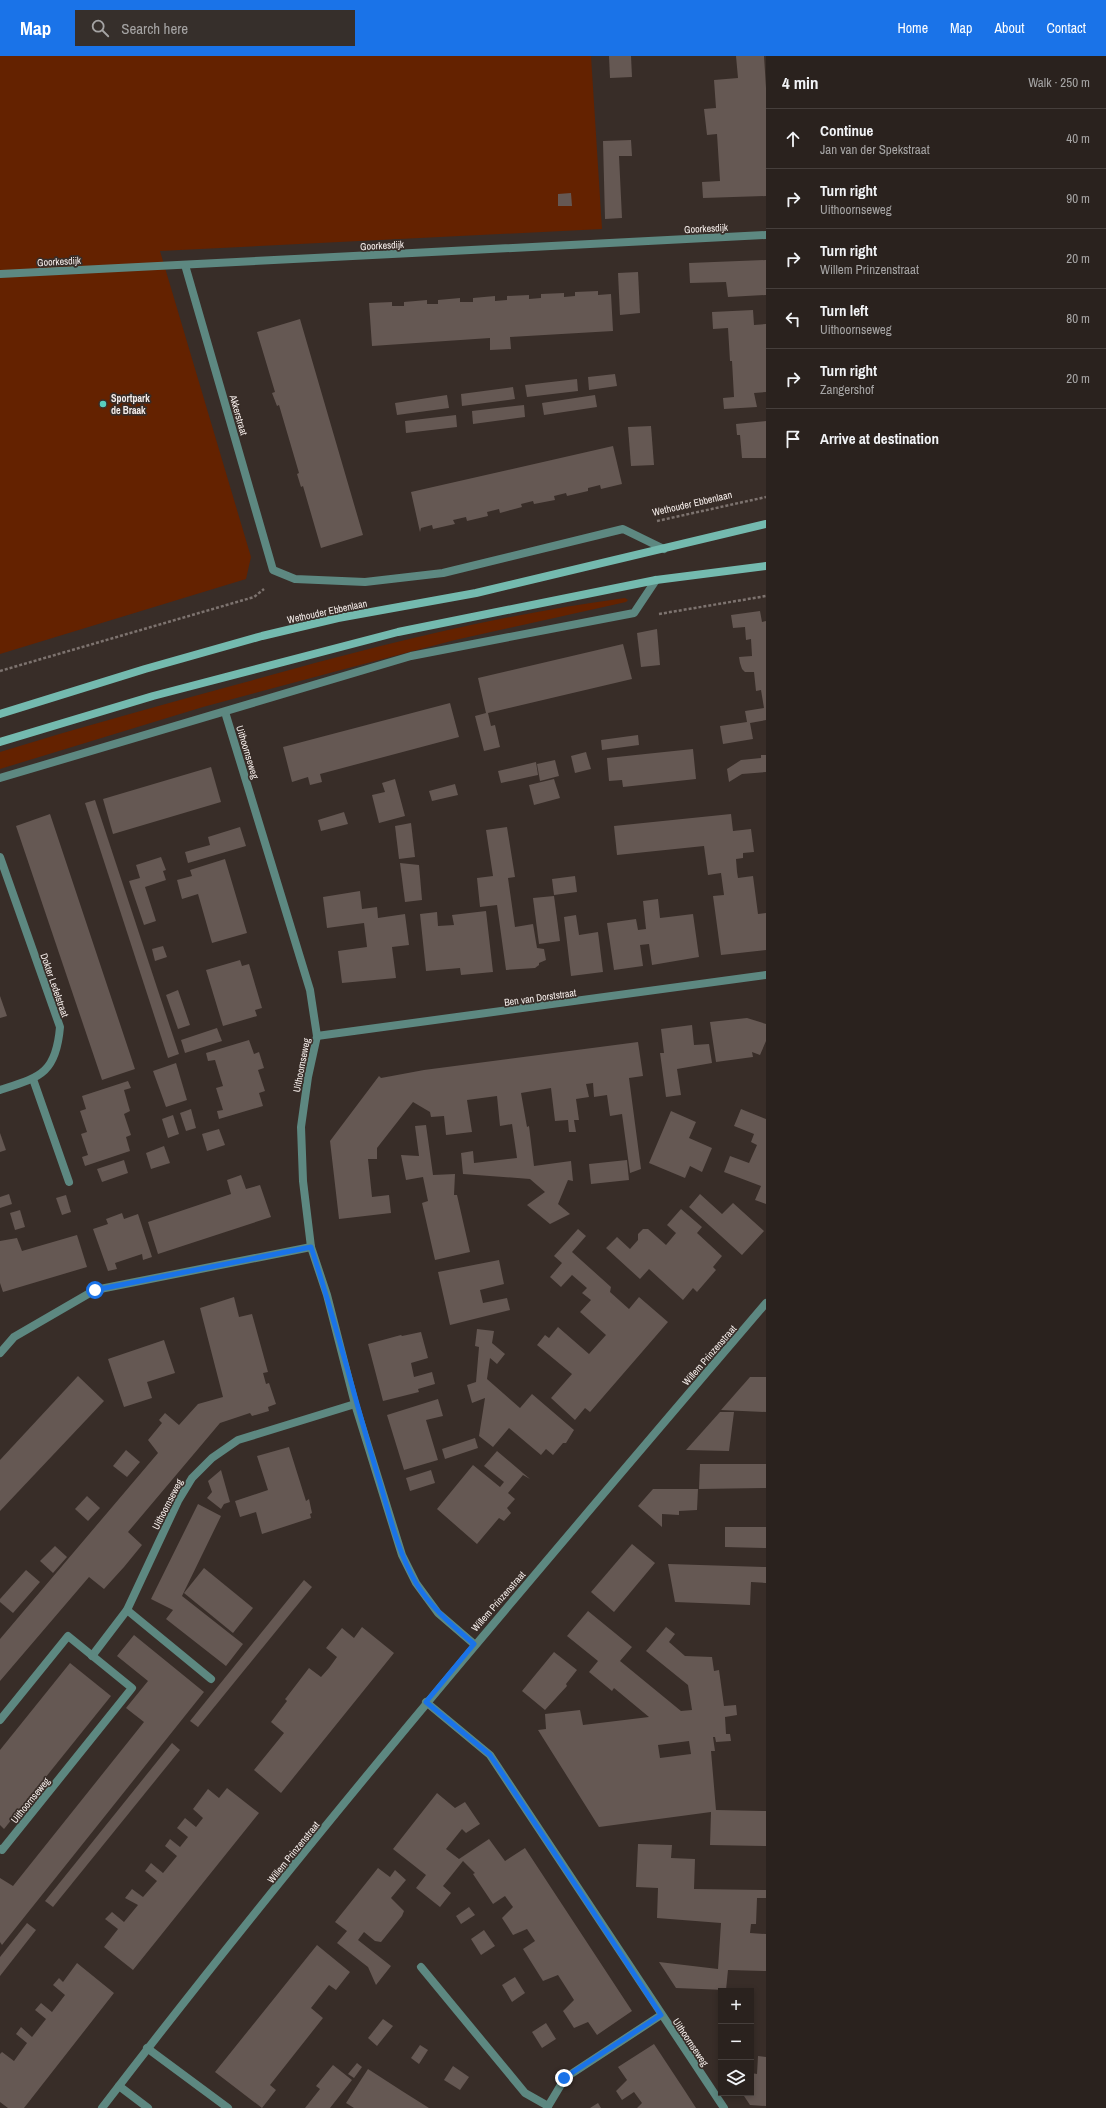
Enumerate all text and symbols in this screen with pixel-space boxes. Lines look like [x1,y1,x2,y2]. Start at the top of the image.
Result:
search box [75,10,355,46]
text: Map [20,15,51,41]
icon: search [89,17,111,39]
text: Search here [121,18,188,39]
text: Home [897,19,928,37]
text: Map [950,19,972,37]
text: About [994,19,1024,37]
text: Contact [1046,19,1086,37]
text: 4 min [782,71,818,94]
text: Walk · 250 m [1028,74,1090,91]
text: Continue [820,120,873,141]
icon: ahead [782,128,804,150]
text: 40 m [1066,130,1090,147]
text: Jan van der Spekstraat [820,141,930,158]
text: Turn right [820,180,877,201]
icon: right [782,188,804,210]
text: 90 m [1066,190,1090,207]
text: Uithoornseweg [820,201,892,218]
street label: Goorkesdijk [684,221,729,236]
street label: Goorkesdijk [360,238,405,253]
text: Turn right [820,240,877,261]
icon: right [782,248,804,270]
text: 20 m [1066,250,1090,267]
street label: Goorkesdijk [37,254,82,269]
text: Willem Prinzenstraat [820,261,919,278]
text: Turn left [820,300,868,321]
icon: left [782,308,804,330]
text: 80 m [1066,310,1090,327]
text: Uithoornseweg [820,321,892,338]
text: Turn right [820,360,877,381]
icon: right [782,368,804,390]
text: 20 m [1066,370,1090,387]
text: Zangershof [820,381,874,398]
place label: Sportpark de Braak [111,392,150,417]
street label: Akkerstraat [226,392,251,438]
marker: Sportpark de Braak [98,399,108,409]
icon: arrive [782,428,804,450]
text: Arrive at destination [820,428,939,449]
street label: Wethouder Ebbenlaan [651,488,733,519]
street label: Wethouder Ebbenlaan [286,597,368,626]
street label: Uithoornseweg [233,724,262,781]
street label: Dokter Ledelstraat [37,951,72,1020]
street label: Ben van Dorststraat [503,986,578,1009]
street label: Uithoornseweg [290,1036,313,1093]
route start [86,1281,104,1299]
street label: Willem Prinzenstraat [680,1322,740,1388]
street label: Uithoornseweg [149,1476,186,1532]
street label: Willem Prinzenstraat [469,1568,529,1634]
street label: Uithoornseweg [8,1774,53,1826]
street label: Willem Prinzenstraat [264,1818,323,1886]
map controls [718,1988,754,2096]
button: + [718,1988,754,2024]
street label: Uithoornseweg [670,2016,712,2069]
button: − [718,2024,754,2060]
button: layers [718,2060,754,2096]
route end [555,2069,573,2087]

